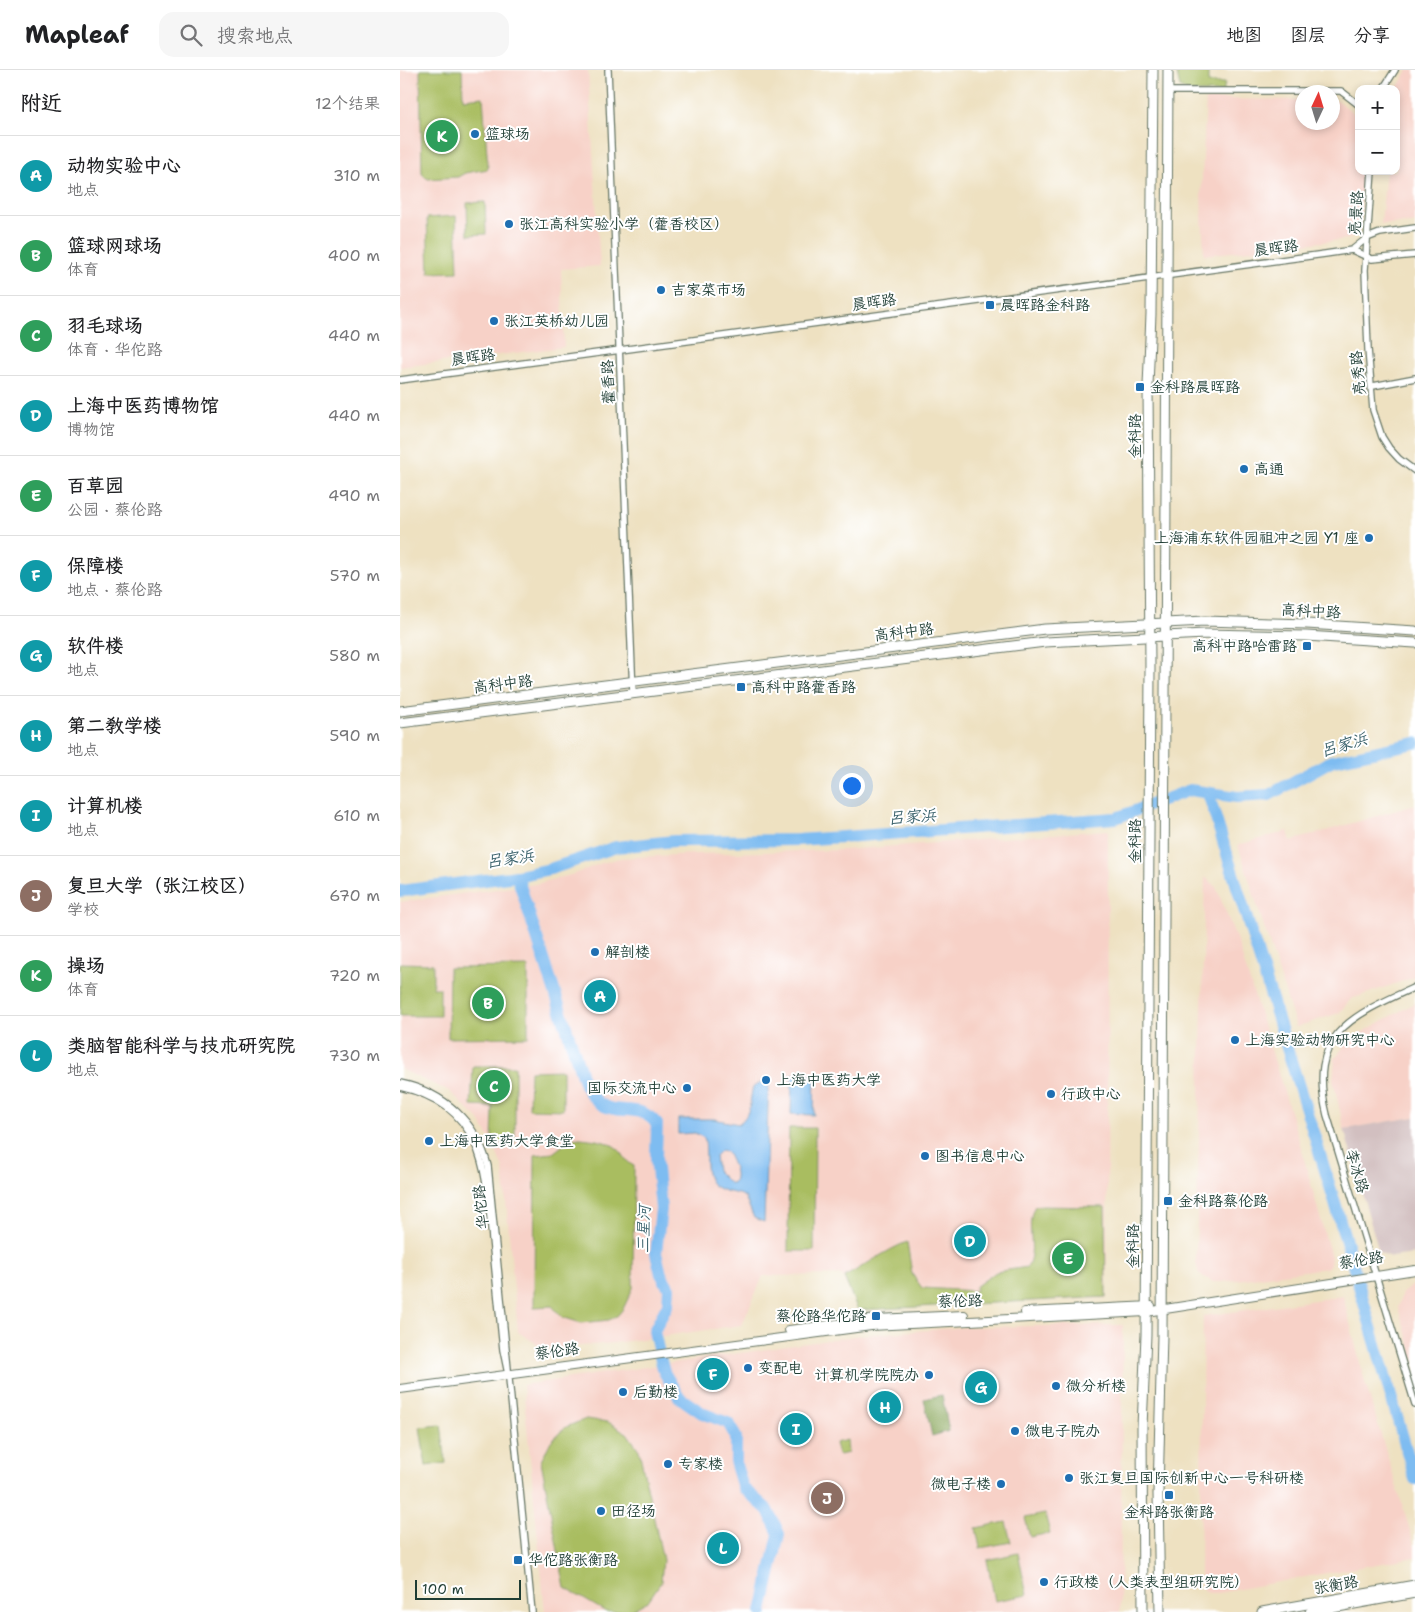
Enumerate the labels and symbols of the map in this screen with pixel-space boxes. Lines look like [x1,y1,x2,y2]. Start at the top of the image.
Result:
north arrow [1295,85,1340,130]
pin: K [426,117,458,155]
place label: 篮球场 [485,124,530,144]
marker: 篮球场 [469,128,481,140]
street label: 亮景路 [1344,190,1368,236]
place label: 张江高科实验小学（藿香校区） [519,214,729,234]
marker: 张江高科实验小学（藿香校区） [503,218,515,230]
street label: 晨晖路 [1252,235,1300,261]
place label: 吉家菜市场 [671,280,746,300]
marker: 吉家菜市场 [655,284,667,296]
street label: 晨晖路 [850,289,898,315]
place label: 晨晖路金科路 [1000,295,1090,315]
marker: 晨晖路金科路 [984,299,996,311]
place label: 张江英桥幼儿园 [504,311,609,331]
marker: 张江英桥幼儿园 [488,315,500,327]
street label: 晨晖路 [449,344,497,370]
street label: 亮秀路 [1346,350,1370,396]
street label: 藿香路 [597,359,619,405]
place label: 金科路晨晖路 [1150,377,1240,397]
marker: 金科路晨晖路 [1134,381,1146,393]
street label: 金科路 [1125,413,1145,459]
place label: 高通 [1254,459,1284,479]
marker: 高通 [1238,463,1250,475]
place label: 上海浦东软件园祖冲之园 Y1 座 [1154,528,1359,548]
marker: 上海浦东软件园祖冲之园 Y1 座 [1363,532,1375,544]
street label: 高科中路 [1281,599,1341,623]
street label: 高科中路 [873,618,935,646]
place label: 高科中路哈雷路 [1192,636,1297,656]
marker: 高科中路哈雷路 [1301,640,1313,652]
street label: 高科中路 [472,670,534,698]
place label: 高科中路藿香路 [751,677,856,697]
marker: 高科中路藿香路 [735,681,747,693]
water label: 吕家浜 [1318,727,1371,761]
your location [839,773,865,799]
water label: 吕家浜 [887,804,938,829]
street label: 金科路 [1125,818,1145,864]
water label: 吕家浜 [485,845,536,872]
place label: 解剖楼 [605,942,650,962]
marker: 解剖楼 [589,946,601,958]
pin: A [584,977,616,1015]
pin: B [472,984,504,1022]
place label: 上海实验动物研究中心 [1245,1030,1395,1050]
marker: 上海实验动物研究中心 [1229,1034,1241,1046]
pin: C [478,1067,510,1105]
place label: 上海中医药大学 [776,1070,881,1090]
marker: 上海中医药大学 [760,1074,772,1086]
place label: 国际交流中心 [587,1078,677,1098]
marker: 国际交流中心 [681,1082,693,1094]
place label: 行政中心 [1061,1084,1121,1104]
marker: 行政中心 [1045,1088,1057,1100]
place label: 上海中医药大学食堂 [439,1131,574,1151]
marker: 上海中医药大学食堂 [423,1135,435,1147]
place label: 图书信息中心 [935,1146,1025,1166]
street label: 李冰路 [1341,1147,1373,1195]
marker: 图书信息中心 [919,1150,931,1162]
street label: 华佗路 [469,1184,493,1230]
place label: 金科路蔡伦路 [1178,1191,1268,1211]
marker: 金科路蔡伦路 [1162,1195,1174,1207]
water label: 三星河 [632,1202,655,1253]
pin: D [954,1222,986,1260]
street label: 金科路 [1123,1223,1143,1269]
pin: E [1052,1239,1084,1277]
street label: 蔡伦路 [1337,1247,1385,1273]
street label: 蔡伦路 [937,1290,983,1312]
place label: 蔡伦路华佗路 [776,1306,866,1326]
marker: 蔡伦路华佗路 [870,1310,882,1322]
street label: 蔡伦路 [533,1338,581,1364]
pin: F [697,1355,729,1393]
place label: 变配电 [758,1358,803,1378]
marker: 变配电 [742,1362,754,1374]
place label: 计算机学院院办 [814,1365,919,1385]
pin: G [965,1368,997,1406]
marker: 计算机学院院办 [923,1369,935,1381]
place label: 微分析楼 [1066,1376,1126,1396]
marker: 微分析楼 [1050,1380,1062,1392]
place label: 后勤楼 [633,1382,678,1402]
marker: 后勤楼 [617,1386,629,1398]
pin: H [869,1388,901,1426]
pin: I [780,1410,812,1448]
place label: 微电子院办 [1025,1421,1100,1441]
marker: 微电子院办 [1009,1425,1021,1437]
place label: 专家楼 [678,1454,723,1474]
marker: 专家楼 [662,1458,674,1470]
place label: 张江复旦国际创新中心一号科研楼 [1079,1468,1304,1488]
marker: 张江复旦国际创新中心一号科研楼 [1063,1472,1075,1484]
place label: 微电子楼 [931,1474,991,1494]
marker: 微电子楼 [995,1478,1007,1490]
pin: J [811,1479,843,1517]
marker: 金科路张衡路 [1163,1489,1175,1501]
place label: 田径场 [611,1501,656,1521]
place label: 金科路张衡路 [1124,1502,1214,1522]
marker: 田径场 [595,1505,607,1517]
pin: L [707,1529,739,1567]
place label: 华佗路张衡路 [528,1550,618,1570]
marker: 华佗路张衡路 [512,1554,524,1566]
street label: 张衡路 [1312,1571,1360,1599]
place label: 行政楼（人类表型组研究院） [1054,1572,1249,1592]
marker: 行政楼（人类表型组研究院） [1038,1576,1050,1588]
scale bar [415,1577,521,1600]

